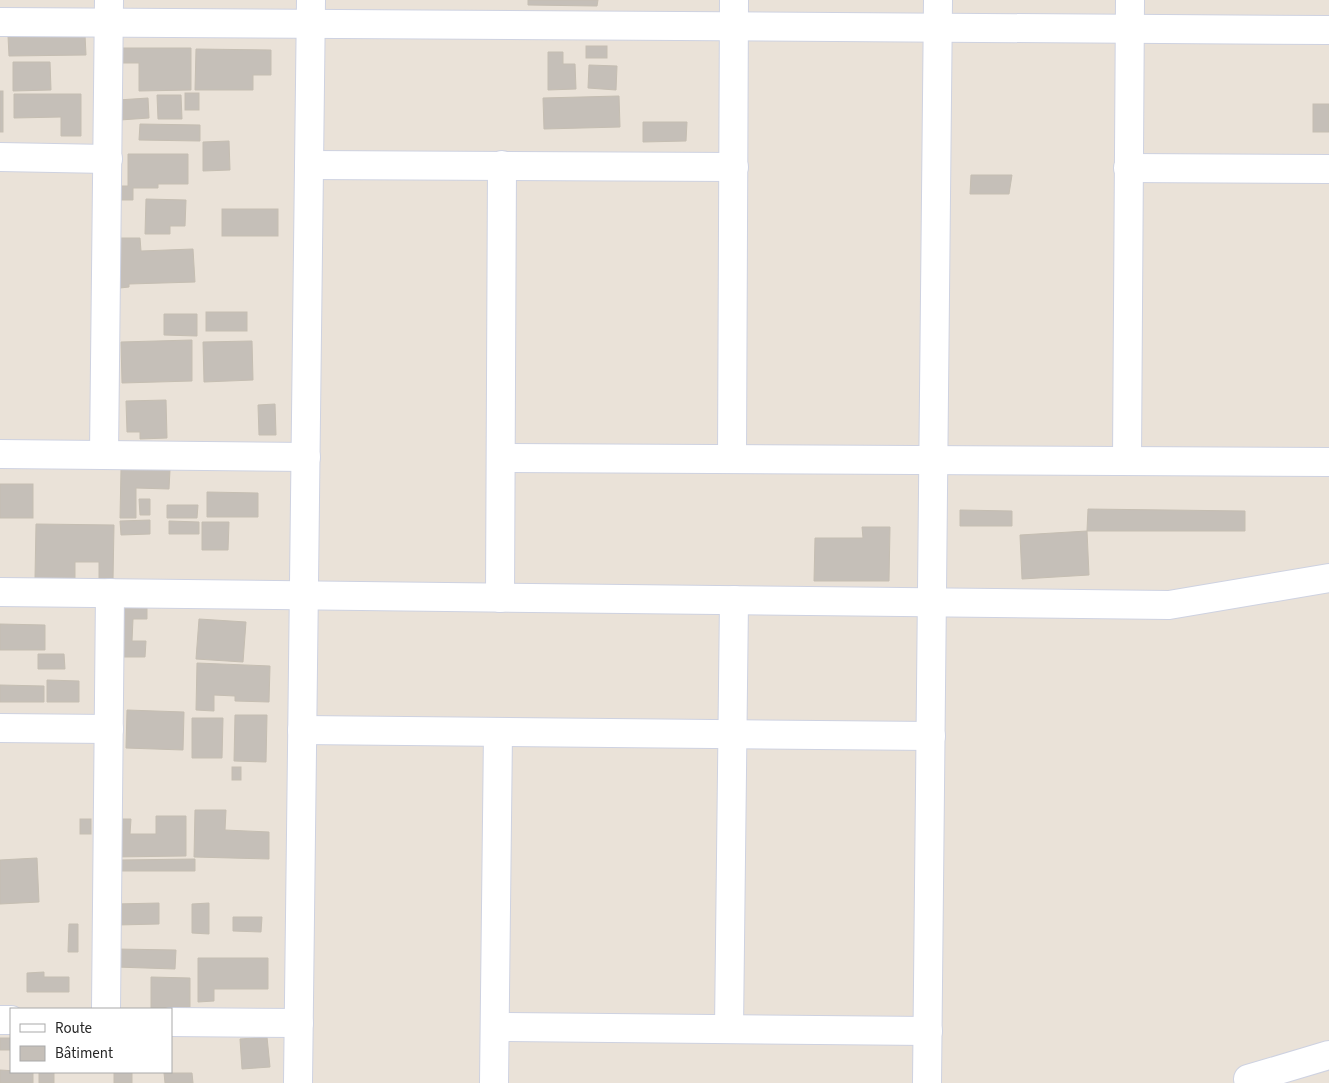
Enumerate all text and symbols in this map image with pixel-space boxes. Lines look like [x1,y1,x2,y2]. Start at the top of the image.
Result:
legend [10,1008,172,1073]
text: Route [55,1018,92,1039]
text: Bâtiment [55,1043,113,1064]

